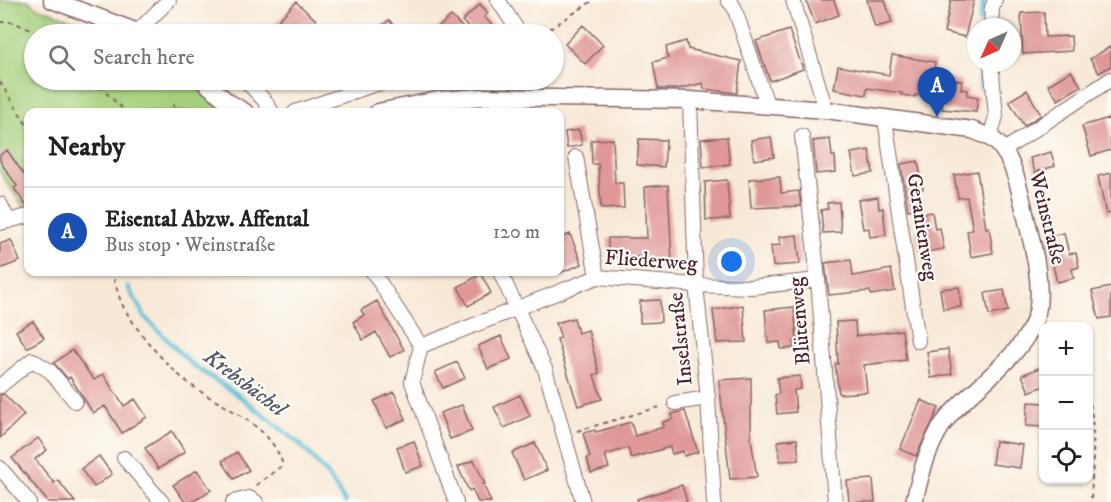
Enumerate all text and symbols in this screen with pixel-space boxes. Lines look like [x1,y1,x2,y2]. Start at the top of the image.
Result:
north arrow [967,18,1021,72]
search box [24,24,564,90]
icon: search [45,41,78,74]
text: Search here [93,44,195,71]
pin: A [918,68,956,117]
text: Nearby [48,131,125,164]
street label: Weinstraße [1023,168,1071,268]
street label: Geranienweg [901,171,943,283]
text: Eisental Abzw. Affental [105,206,309,233]
text: A [61,220,74,245]
text: 120 m [493,220,540,245]
text: Bus stop · Weinstraße [105,233,275,258]
street label: Fliederweg [604,245,699,277]
your location [717,247,746,276]
street label: Blütenweg [783,275,817,366]
street label: Inselstraße [663,291,699,387]
map controls [1039,322,1093,484]
button: + [1039,322,1093,376]
water label: Krebsbächel [198,343,293,424]
button: − [1039,376,1093,430]
button: locate [1039,430,1093,484]

